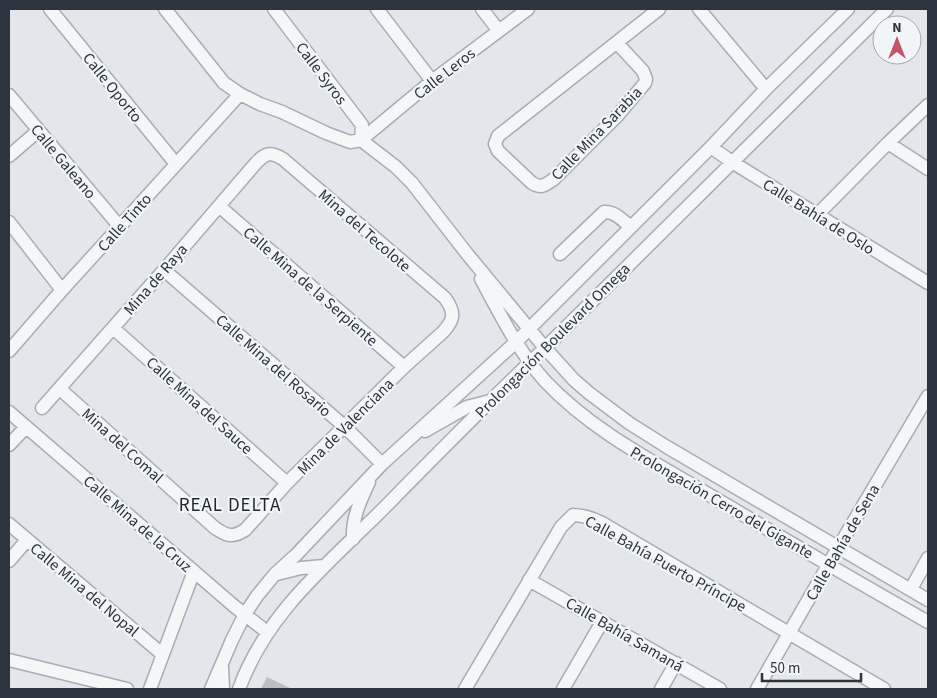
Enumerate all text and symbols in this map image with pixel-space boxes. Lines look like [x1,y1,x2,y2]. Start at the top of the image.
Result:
north arrow [872,15,922,65]
text: N [892,18,902,38]
street label: Calle Syros [290,38,352,110]
street label: Calle Leros [409,43,480,105]
street label: Calle Oporto [77,48,147,127]
street label: Calle Mina Sarabia [546,82,647,185]
street label: Calle Galeano [25,119,101,204]
street label: Calle Bahía de Oslo [758,174,879,260]
street label: Mina del Tecolote [313,184,416,277]
street label: Calle Tinto [93,189,157,257]
street label: Calle Mina de la Serpiente [238,222,383,352]
street label: Mina de Raya [119,239,193,320]
street label: Prolongación Boulevard Omega [470,258,635,423]
street label: Calle Mina del Rosario [211,309,336,422]
street label: Calle Mina del Sauce [141,352,257,460]
street label: Mina de Valenciana [293,374,399,480]
street label: Mina del Comal [77,403,168,488]
street label: Prolongación Cerro del Gigante [626,441,817,564]
street label: Calle Mina de la Cruz [78,470,197,577]
street label: Calle Bahía de Sena [801,480,885,605]
district label: REAL DELTA [179,492,281,519]
street label: Calle Bahía Puerto Príncipe [581,510,750,618]
street label: Calle Mina del Nopal [25,538,144,642]
street label: Calle Bahía Samaná [562,592,687,678]
scale bar [762,650,861,682]
text: 50 m [770,658,800,679]

